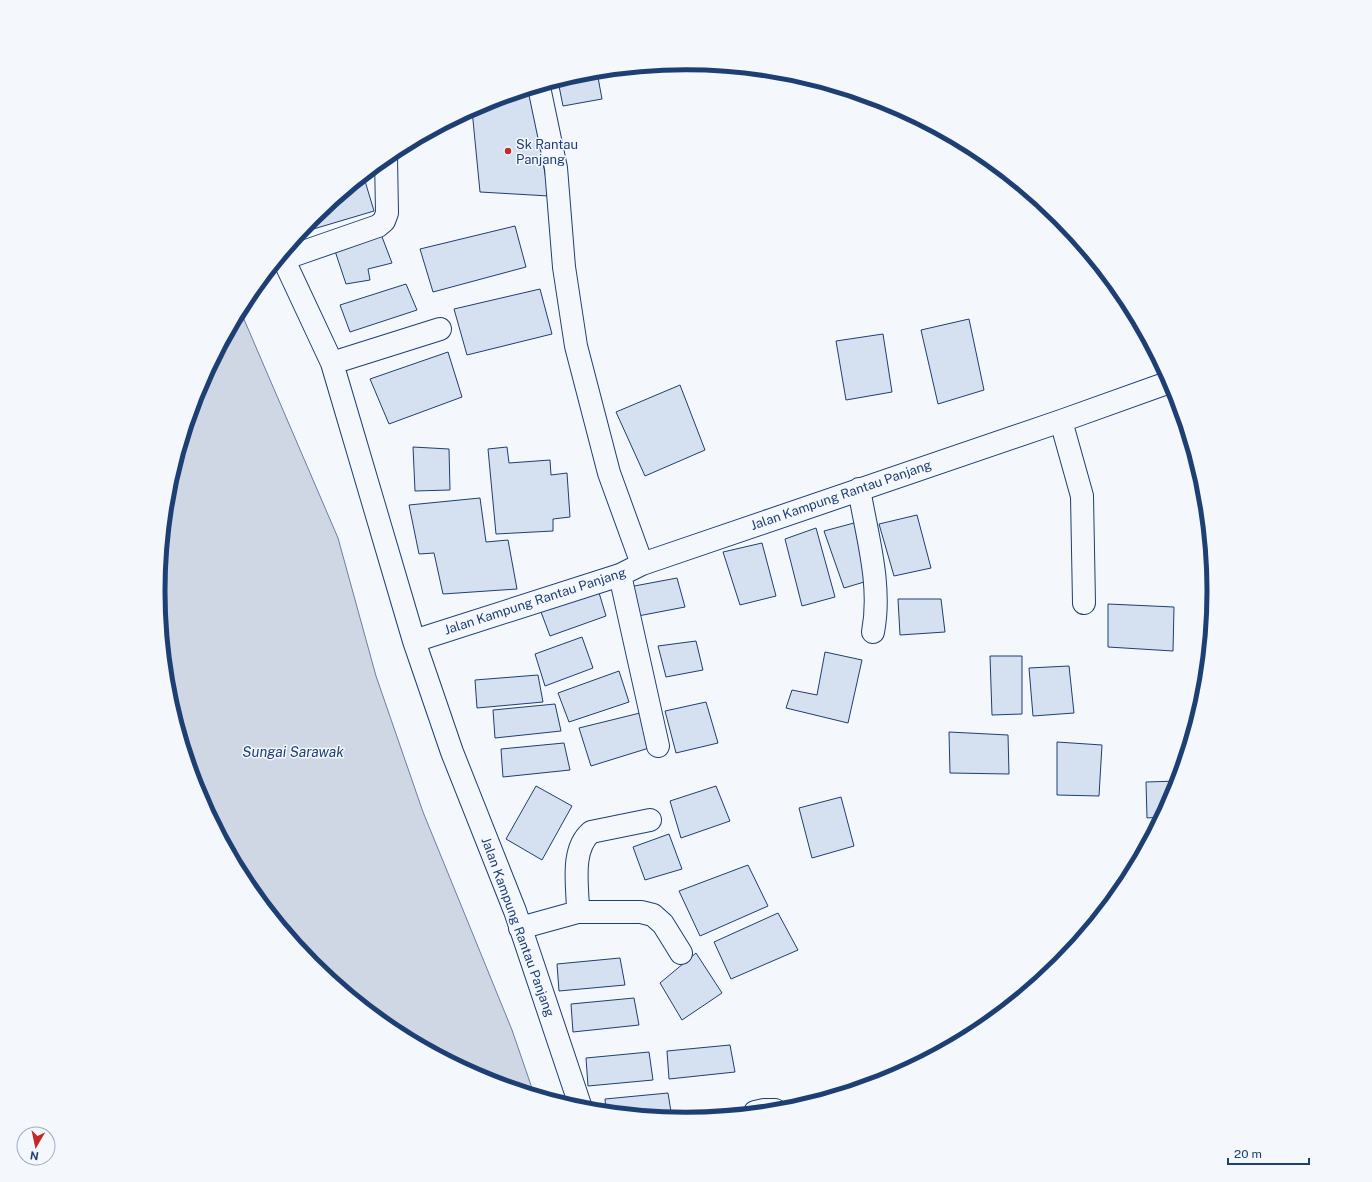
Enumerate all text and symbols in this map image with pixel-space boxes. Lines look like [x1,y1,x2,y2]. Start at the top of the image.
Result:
place label: Sk Rantau Panjang [516,137,578,167]
marker: Sk Rantau Panjang [503,146,513,156]
street label: Jalan Kampung Rantau Panjang [749,457,933,533]
street label: Jalan Kampung Rantau Panjang [442,564,628,638]
water label: Sungai Sarawak [242,744,344,760]
street label: Jalan Kampung Rantau Panjang [478,835,558,1019]
north arrow [16,1126,56,1166]
scale bar [1228,1140,1309,1166]
text: 20 m [1234,1147,1262,1161]
text: N [29,1149,40,1162]

